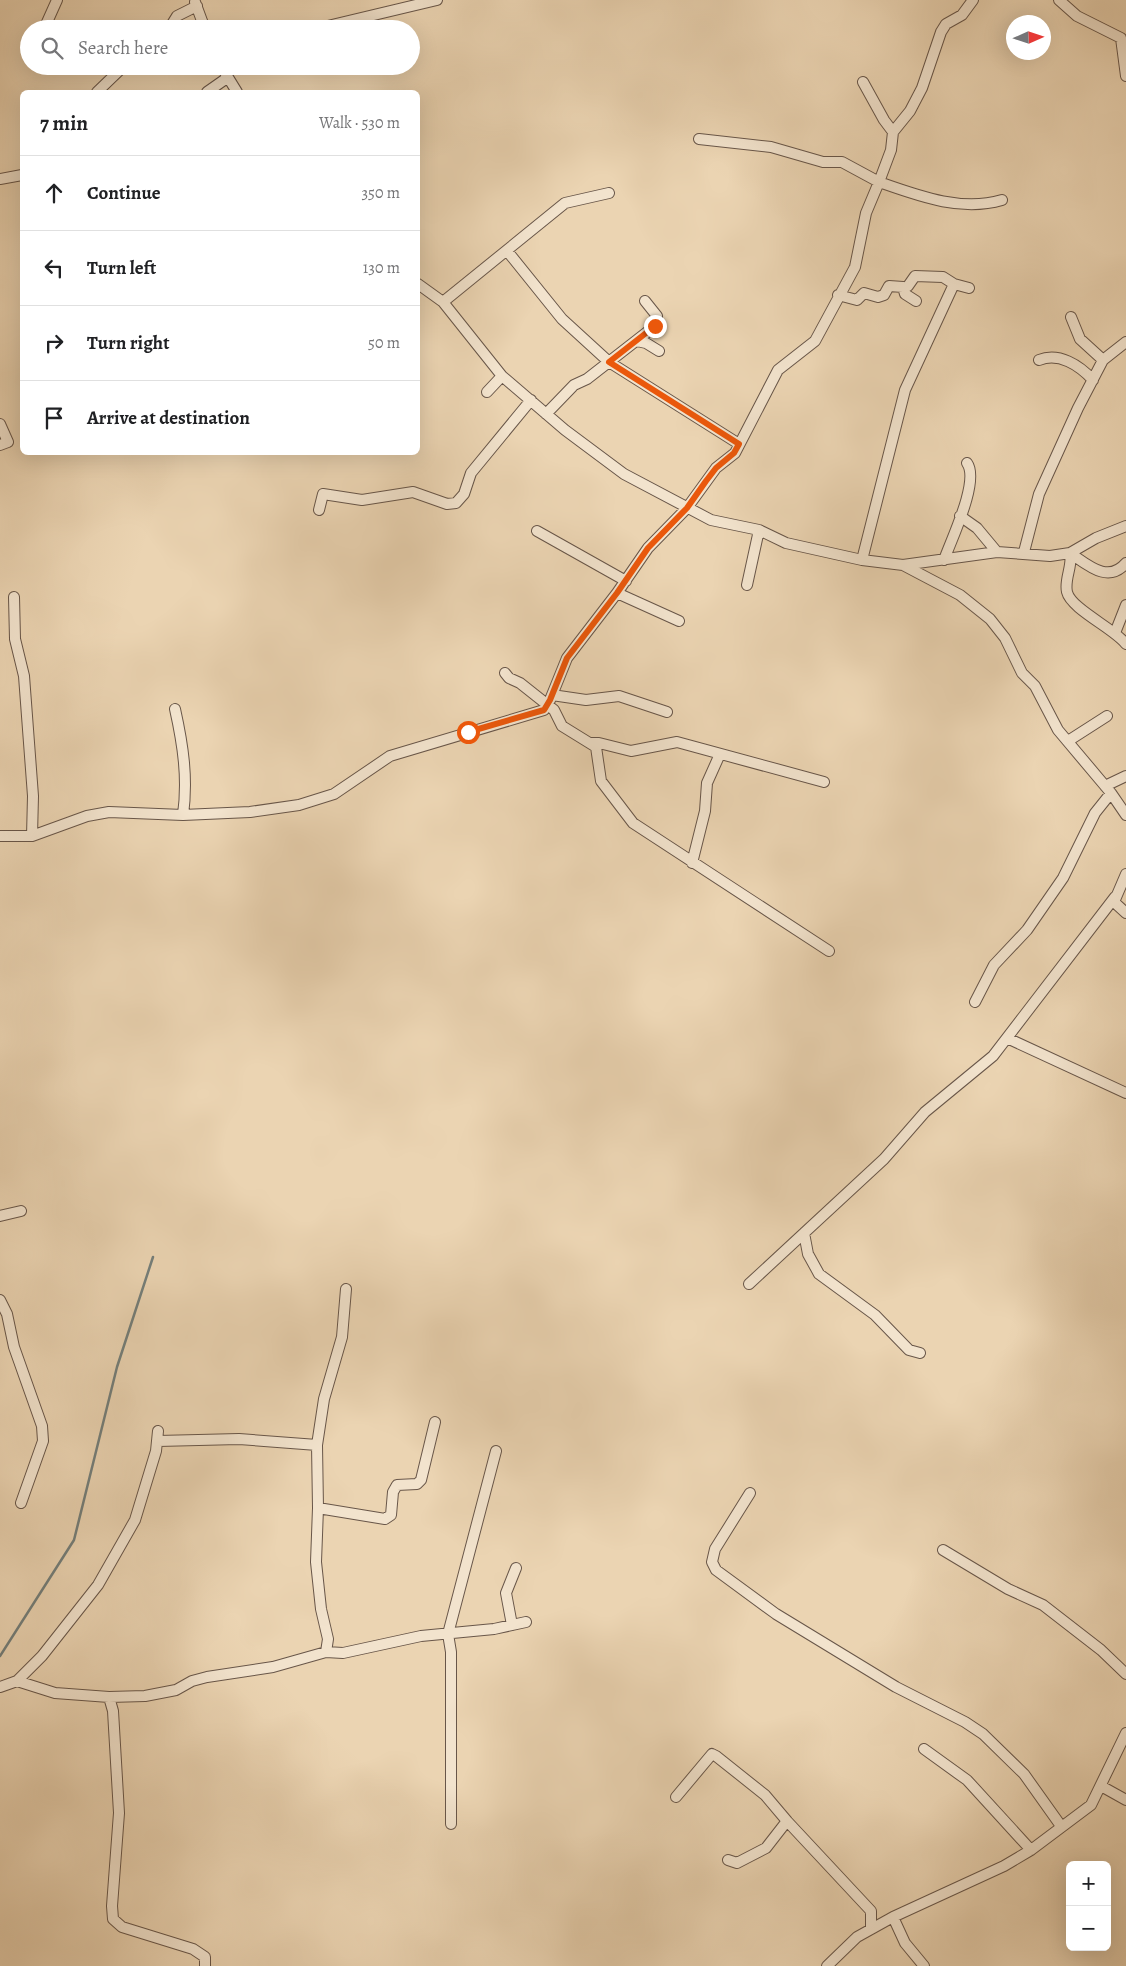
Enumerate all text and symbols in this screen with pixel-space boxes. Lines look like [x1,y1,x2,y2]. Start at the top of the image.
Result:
north arrow [1006,15,1051,60]
search box [20,20,420,75]
icon: search [38,34,66,62]
text: Search here [78,35,168,61]
text: 7 min [40,109,88,137]
text: Walk · 530 m [319,112,400,134]
icon: ahead [40,179,68,207]
text: Continue [87,180,161,206]
text: 350 m [361,182,400,204]
icon: left [40,254,68,282]
text: Turn left [87,255,156,281]
text: 130 m [363,257,400,279]
route end [644,315,667,338]
icon: right [40,329,68,357]
text: Turn right [87,330,169,356]
text: 50 m [368,332,400,354]
icon: arrive [40,404,68,432]
text: Arrive at destination [87,405,250,431]
route start [457,721,480,744]
map controls [1066,1861,1111,1951]
button: + [1066,1861,1111,1906]
button: − [1066,1906,1111,1951]

